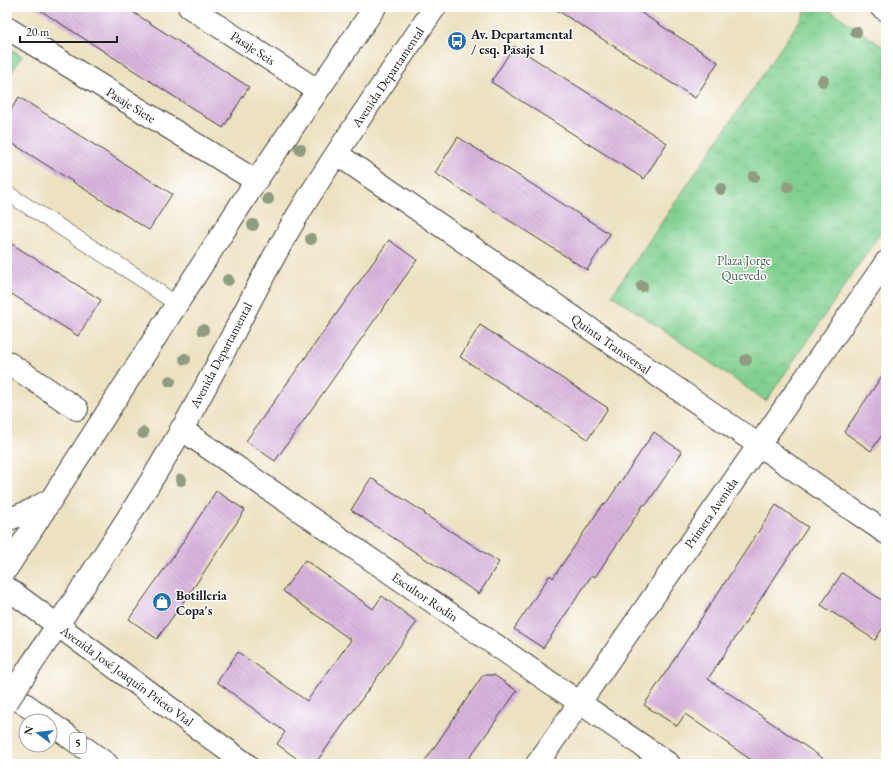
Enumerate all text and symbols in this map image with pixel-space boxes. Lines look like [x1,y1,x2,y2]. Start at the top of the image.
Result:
scale bar [20,18,117,44]
text: 20 m [26,24,50,40]
street label: Avenida Departamental [348,24,428,131]
place label: Av. Departamental / esq. Pasaje 1 [470,26,573,58]
street label: Pasaje Seis [227,27,279,69]
bus stop icon: Av. Departamental / esq. Pasaje 1 [446,30,468,52]
street label: Pasaje Siete [103,83,159,127]
park label: Plaza Jorge Quevedo [717,252,771,284]
street label: Avenida Departamental [185,299,256,412]
street label: Quinta Transversal [568,310,654,378]
street label: Primera Avenida [680,474,742,552]
street label: Escultor Rodin [388,569,462,626]
place label: Botilleria Copa's [176,587,227,619]
shop icon: Botilleria Copa's [151,591,173,613]
street label: Avenida José Joaquín Prieto Vial [56,621,197,730]
north arrow [18,713,58,753]
text: N [20,724,36,737]
road number: 5 [70,733,86,753]

